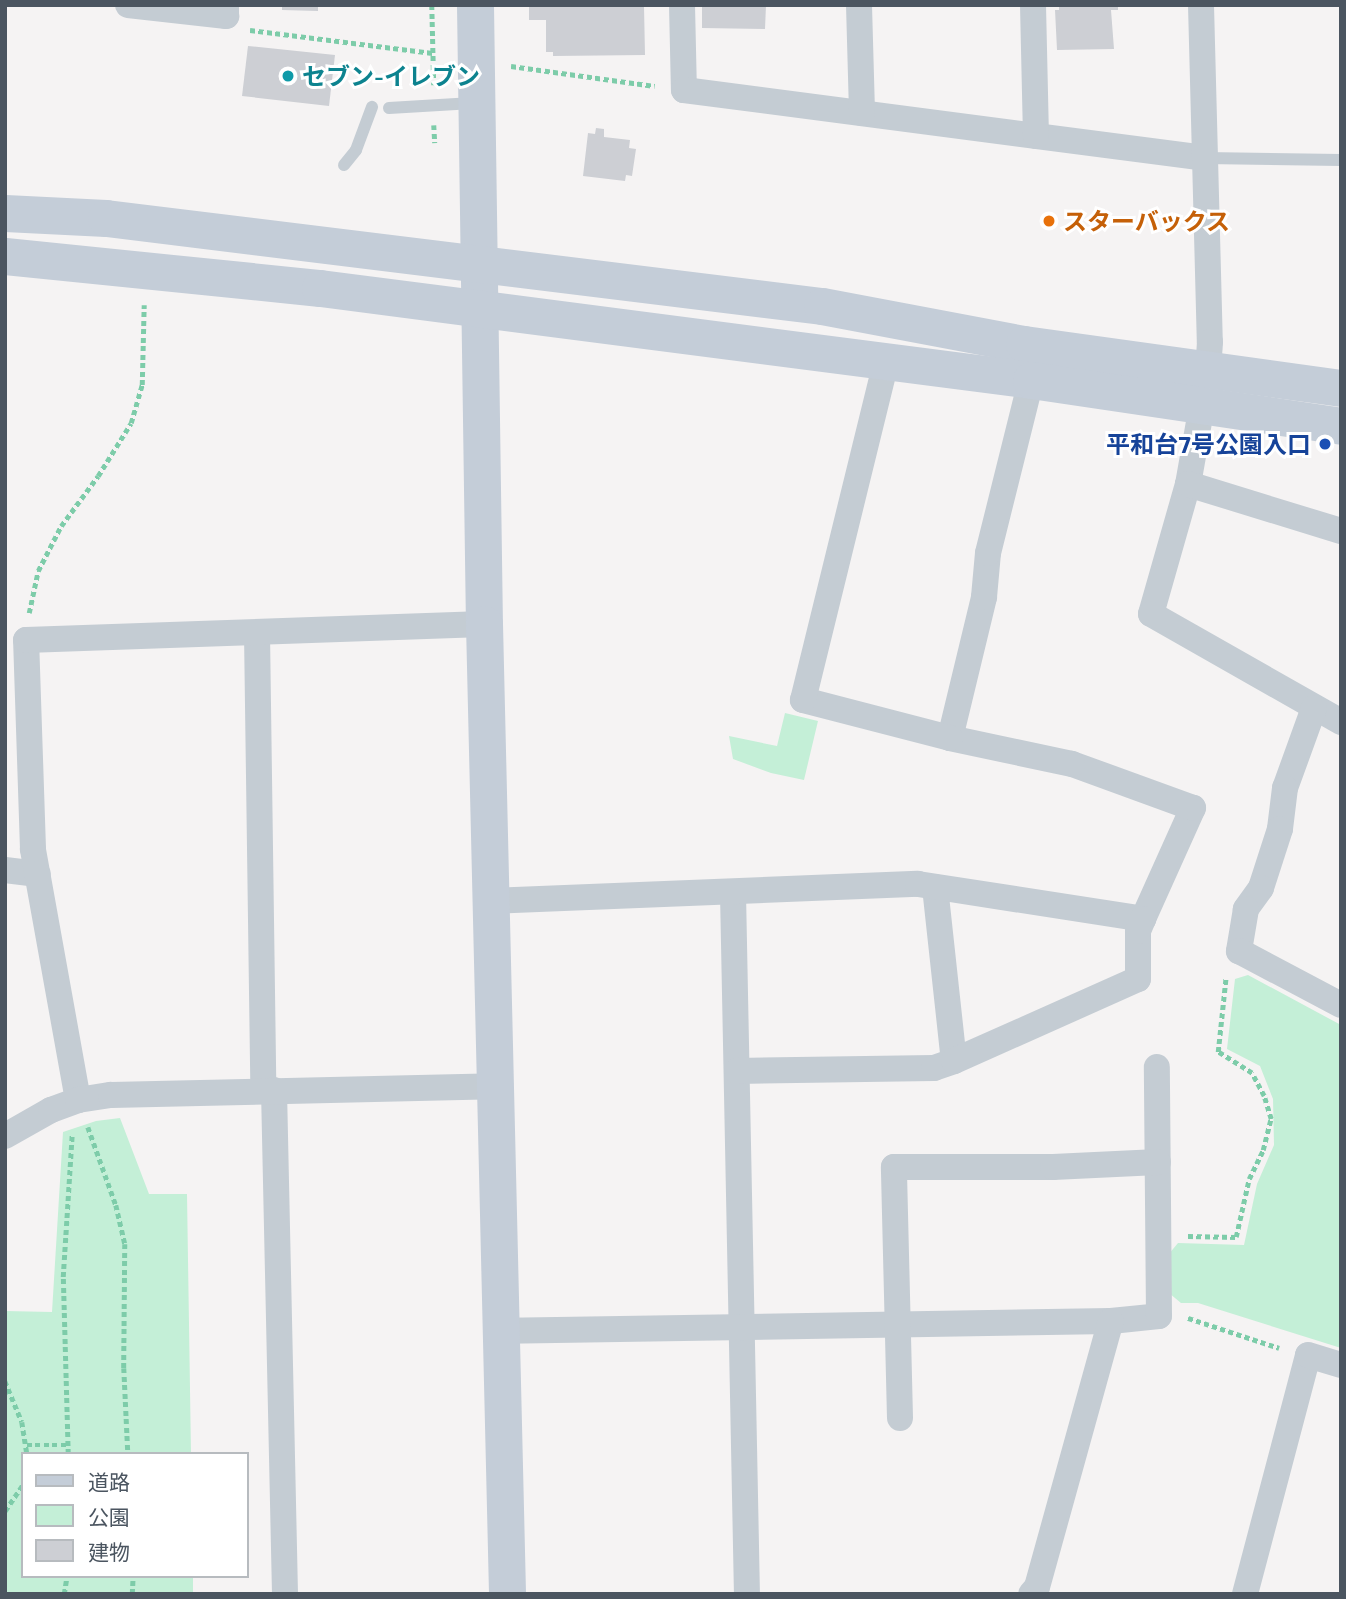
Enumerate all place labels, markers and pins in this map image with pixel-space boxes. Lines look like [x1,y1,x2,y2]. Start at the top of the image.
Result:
place label: セブン-イレブン [302,62,480,90]
marker: セブン-イレブン [280,68,296,84]
place label: スターバックス [1063,207,1231,235]
marker: スターバックス [1041,213,1057,229]
place label: 平和台7号公園入口 [1106,430,1311,458]
marker: 平和台7号公園入口 [1317,436,1333,452]

